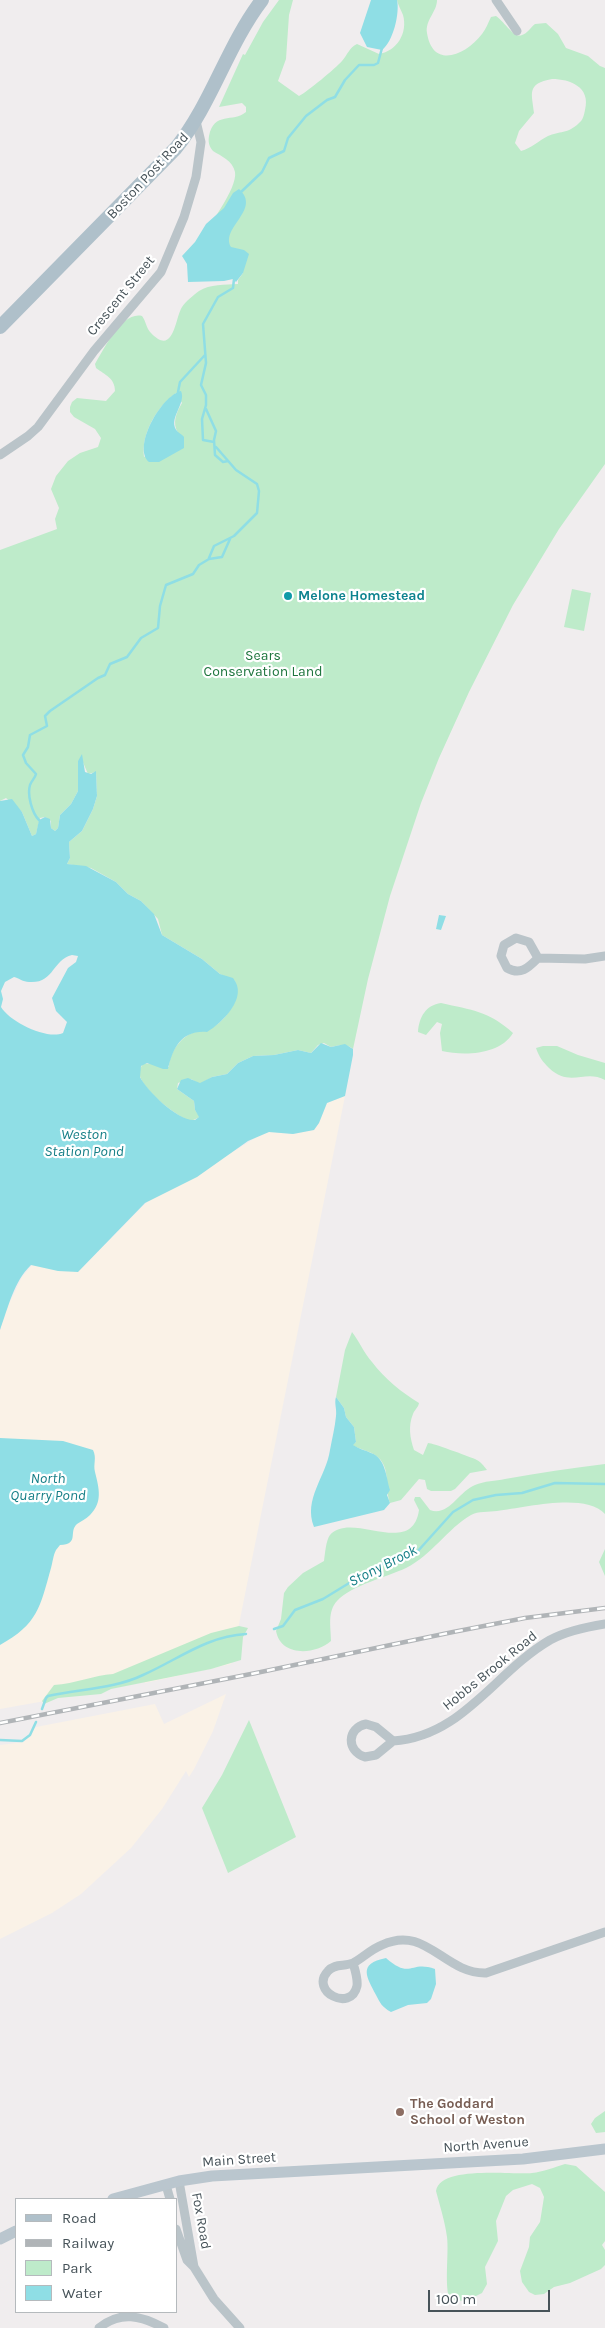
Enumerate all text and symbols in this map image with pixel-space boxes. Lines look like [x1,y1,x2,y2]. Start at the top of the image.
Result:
street label: Boston Post Road [104,129,192,223]
street label: Crescent Street [84,253,158,339]
place label: Melone Homestead [298,588,425,604]
marker: Melone Homestead [282,590,294,602]
park label: Sears Conservation Land [204,648,322,680]
water label: Weston Station Pond [44,1126,124,1161]
water label: North Quarry Pond [10,1470,86,1505]
water label: Stony Brook [346,1541,420,1591]
street label: Hobbs Brook Road [439,1628,541,1714]
place label: The Goddard School of Weston [410,2096,525,2128]
marker: The Goddard School of Weston [394,2106,406,2118]
street label: North Avenue [443,2134,529,2156]
street label: Main Street [202,2149,276,2171]
street label: Fox Road [188,2191,214,2251]
legend [15,2198,178,2313]
text: Road [62,2209,97,2227]
text: Railway [62,2234,114,2252]
text: Park [62,2259,92,2277]
scale bar [430,2280,552,2312]
text: Water [62,2284,102,2302]
text: 100 m [436,2290,476,2308]

